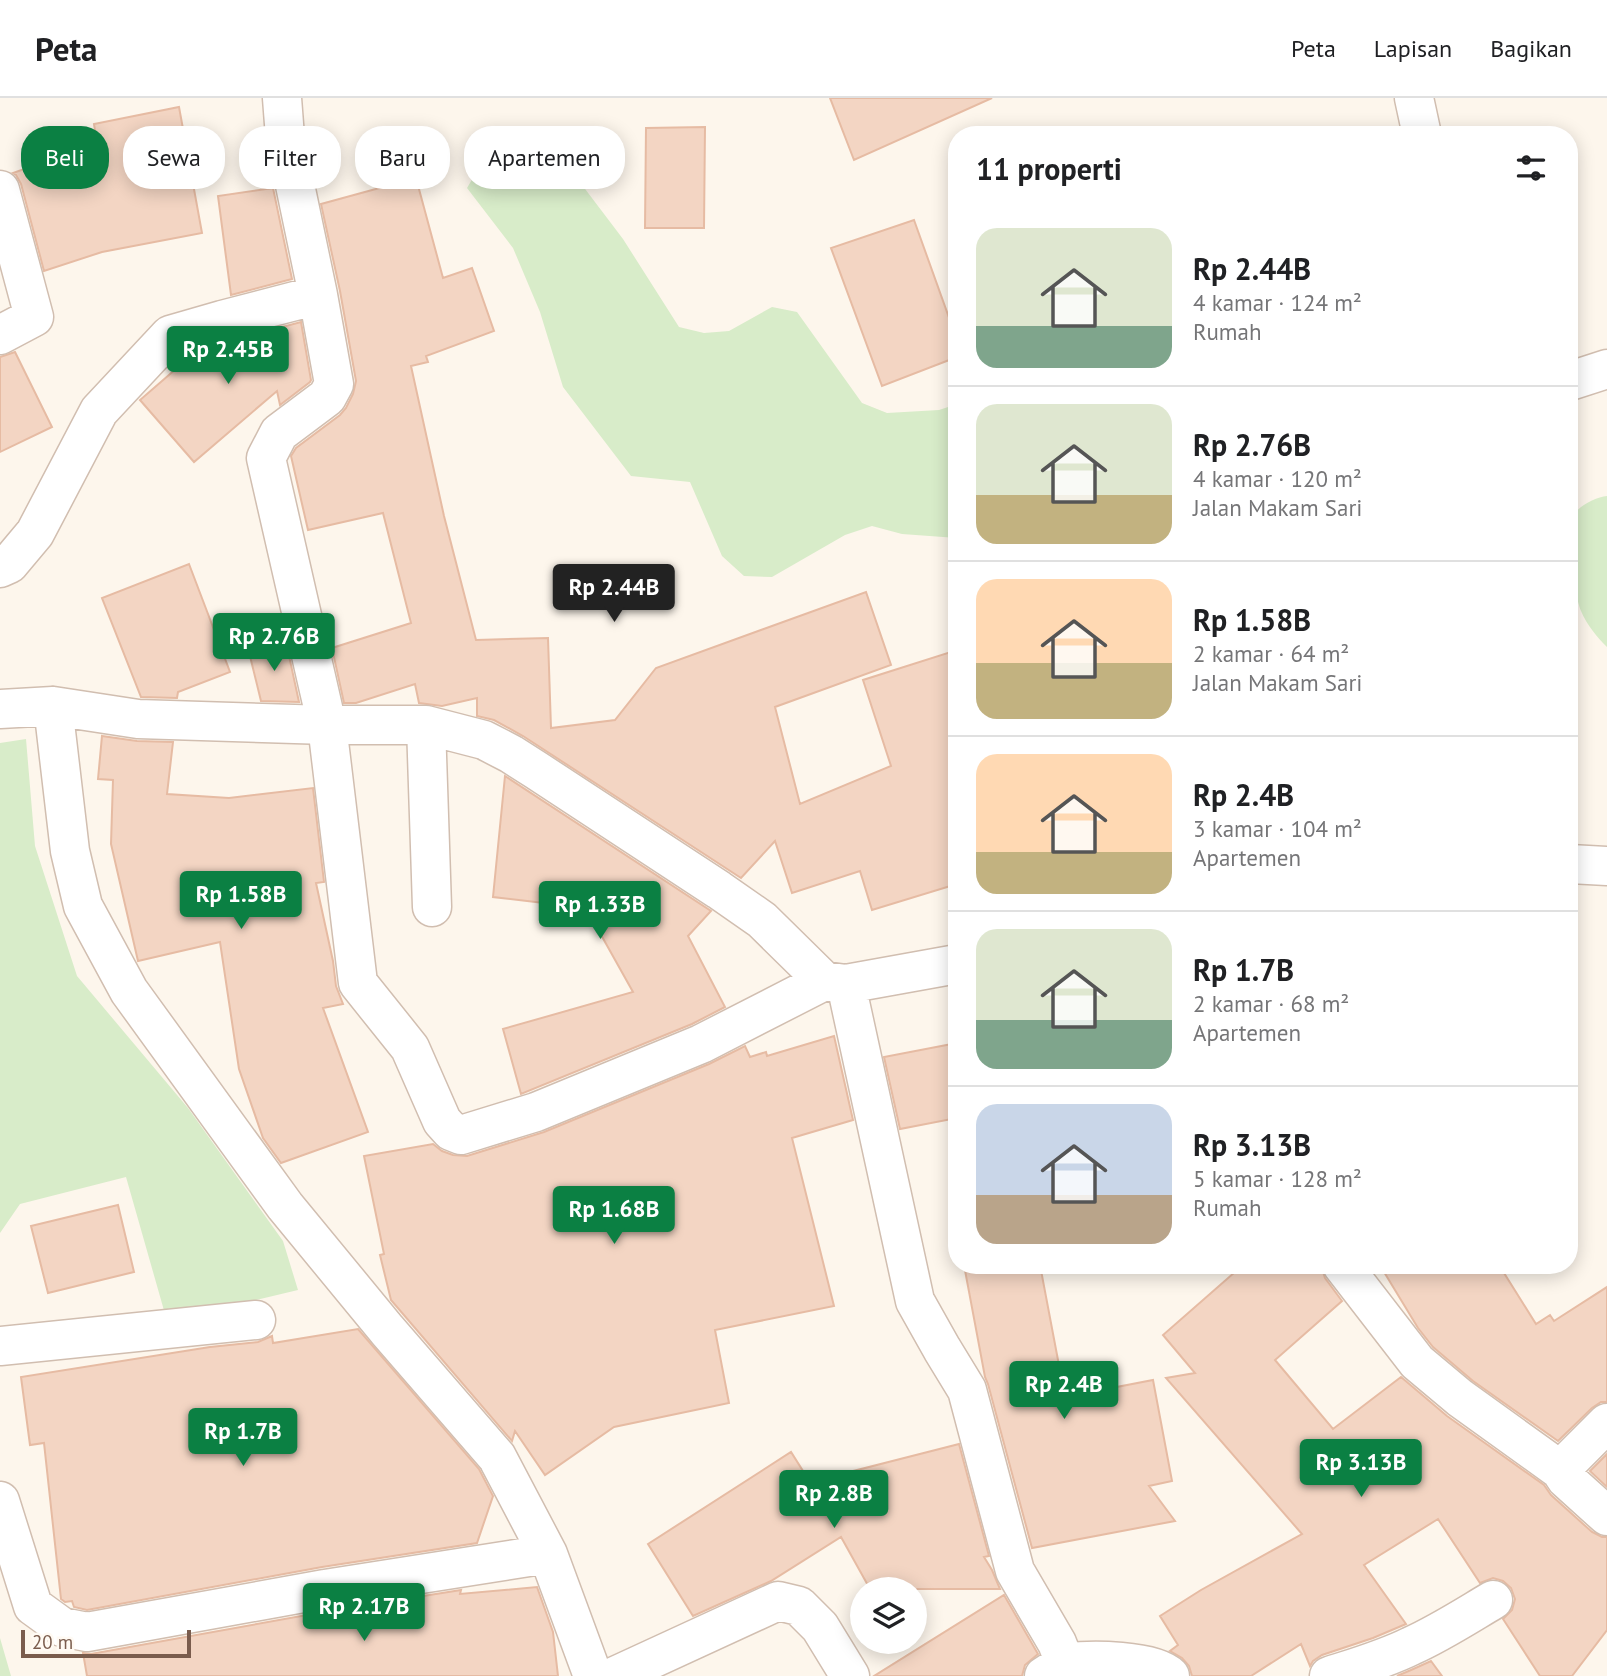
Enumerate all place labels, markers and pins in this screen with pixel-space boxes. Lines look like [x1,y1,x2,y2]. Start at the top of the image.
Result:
pin: Rp 2.45B [156,327,300,386]
pin: Rp 2.44B [542,564,686,624]
pin: Rp 2.76B [202,614,346,673]
pin: Rp 1.58B [169,872,313,931]
pin: Rp 1.33B [528,882,672,941]
pin: Rp 1.68B [542,1186,686,1246]
pin: Rp 2.4B [999,1362,1129,1421]
pin: Rp 1.7B [178,1408,308,1468]
pin: Rp 3.13B [1289,1440,1433,1499]
pin: Rp 2.8B [769,1470,899,1530]
pin: Rp 2.17B [292,1584,436,1643]

